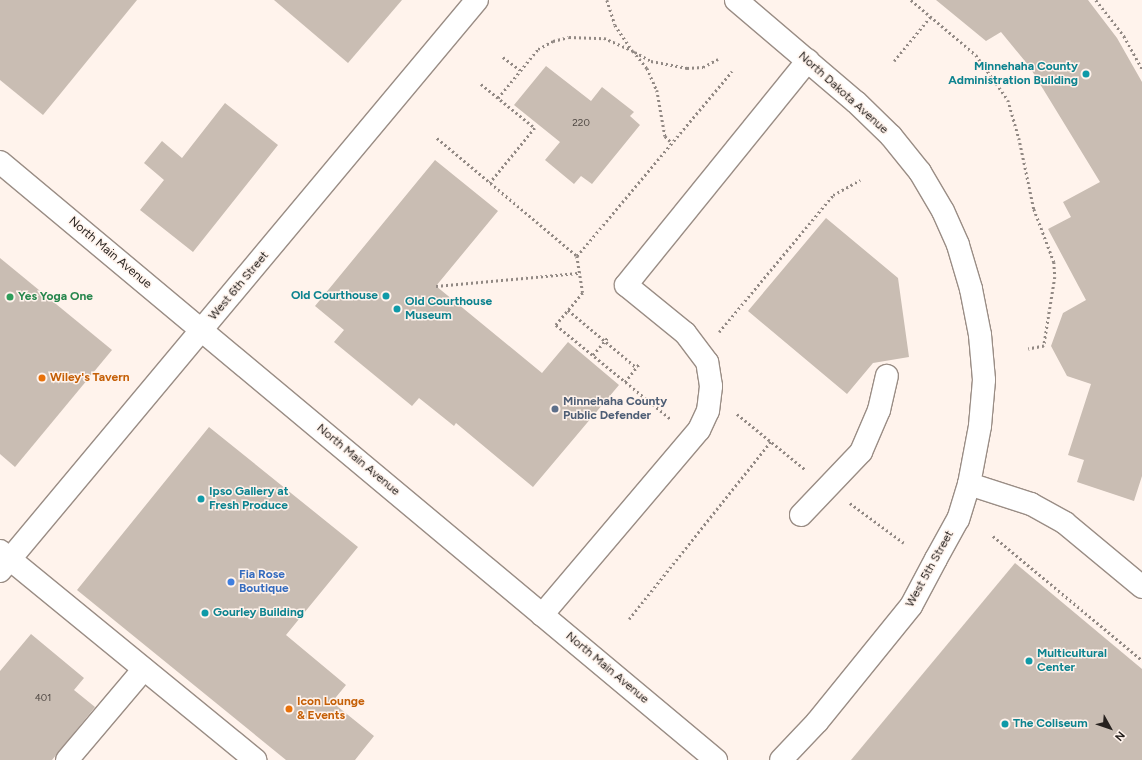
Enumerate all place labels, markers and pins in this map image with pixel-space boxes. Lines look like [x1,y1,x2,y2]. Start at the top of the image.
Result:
place label: Minnehaha County Administration Building [948,60,1078,88]
marker: Minnehaha County Administration Building [1081,69,1091,79]
place label: Old Courthouse [291,289,378,303]
place label: Yes Yoga One [18,290,93,304]
marker: Old Courthouse [381,291,391,301]
marker: Yes Yoga One [5,292,15,302]
place label: Old Courthouse Museum [405,295,492,323]
marker: Old Courthouse Museum [392,304,402,314]
place label: Wiley's Tavern [50,371,130,385]
marker: Wiley's Tavern [37,373,47,383]
place label: Minnehaha County Public Defender [563,395,667,423]
marker: Minnehaha County Public Defender [550,404,560,414]
place label: Ipso Gallery at Fresh Produce [209,485,288,513]
marker: Ipso Gallery at Fresh Produce [196,494,206,504]
place label: Fia Rose Boutique [239,568,289,596]
marker: Fia Rose Boutique [226,577,236,587]
place label: Gourley Building [213,606,304,620]
marker: Gourley Building [200,608,210,618]
place label: Multicultural Center [1037,647,1107,675]
marker: Multicultural Center [1024,656,1034,666]
place label: Icon Lounge & Events [297,695,365,723]
marker: Icon Lounge & Events [284,704,294,714]
place label: The Coliseum [1013,717,1088,731]
marker: The Coliseum [1000,719,1010,729]

